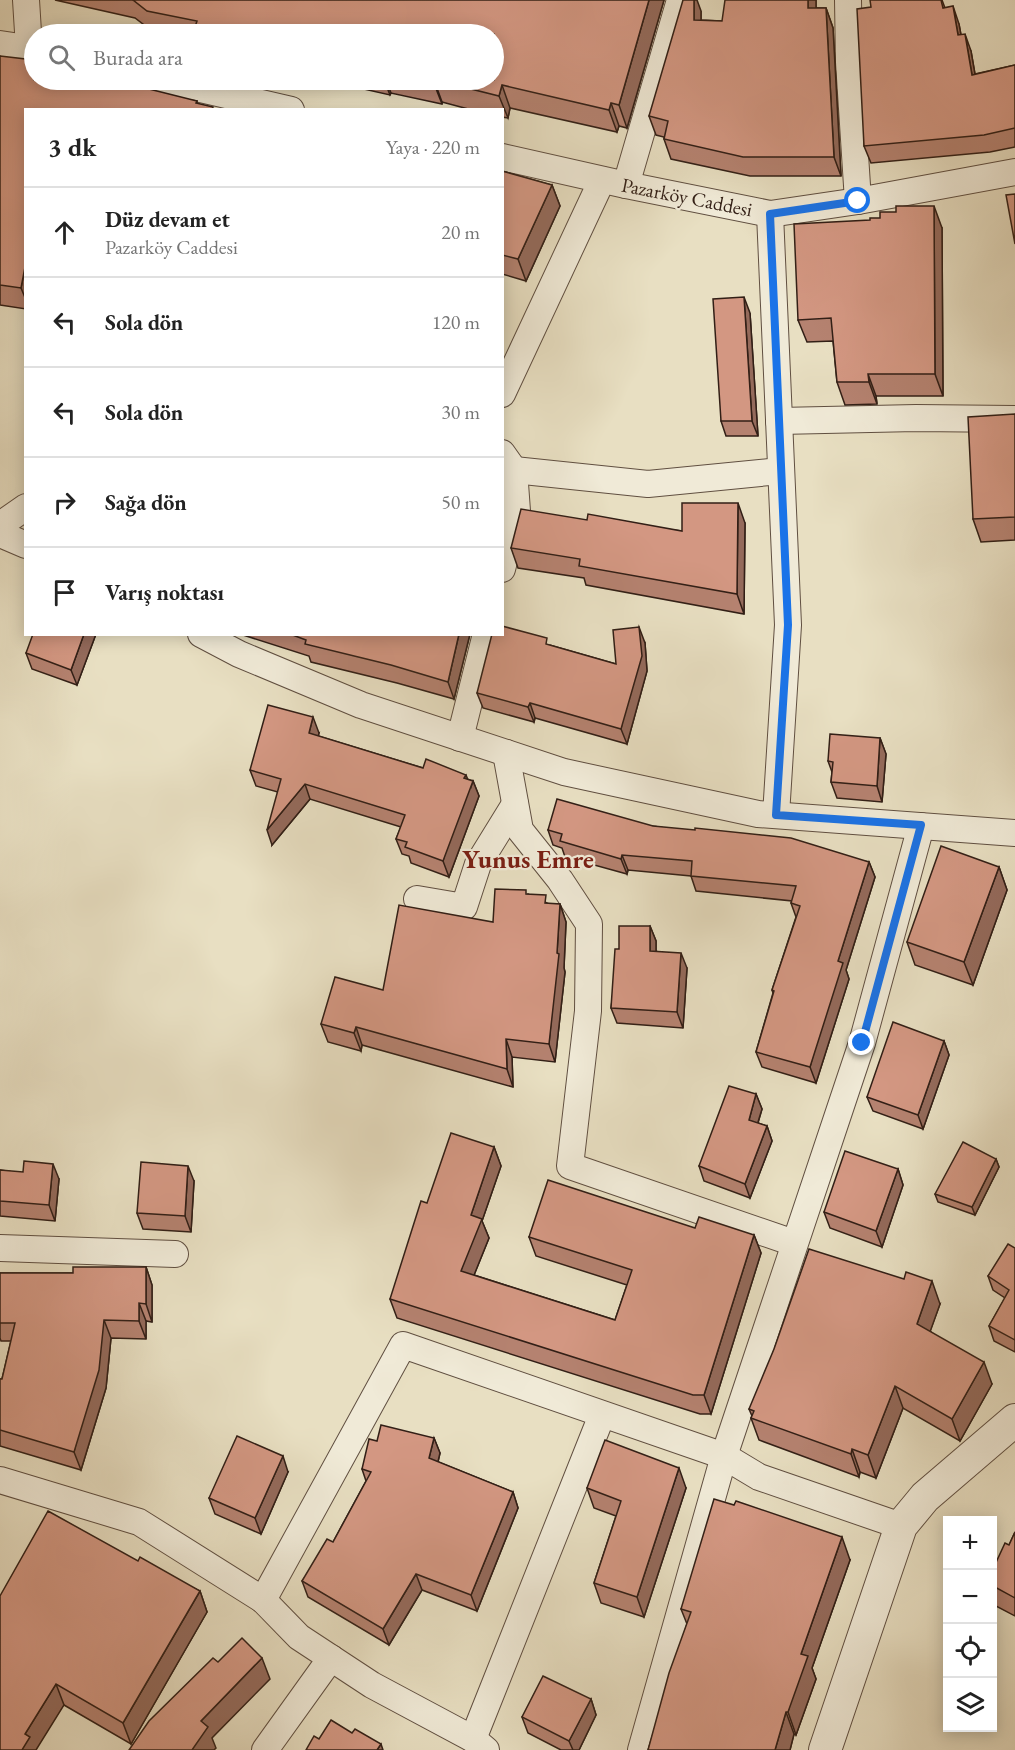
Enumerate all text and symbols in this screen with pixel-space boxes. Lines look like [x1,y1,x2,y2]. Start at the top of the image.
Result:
search box [24,24,504,90]
icon: search [45,41,78,74]
text: Burada ara [93,43,183,72]
text: 3 dk [48,130,97,164]
text: Yaya · 220 m [386,134,480,160]
street label: Pazarköy Caddesi [619,172,755,222]
route start [844,187,870,213]
text: Düz devam et [105,205,230,234]
icon: ahead [48,216,81,249]
text: 20 m [441,219,480,245]
text: Pazarköy Caddesi [105,234,238,260]
icon: left [48,306,81,339]
text: Sola dön [105,308,183,337]
text: 120 m [432,309,480,335]
icon: left [48,396,81,429]
text: Sola dön [105,398,183,427]
text: 30 m [441,399,480,425]
icon: right [48,486,81,519]
text: Sağa dön [105,488,187,517]
text: 50 m [441,489,480,515]
icon: arrive [48,576,81,609]
text: Varış noktası [105,578,224,607]
district label: Yunus Emre [462,842,594,876]
route end [848,1029,874,1055]
map controls [943,1516,997,1732]
button: + [943,1516,997,1570]
button: − [943,1570,997,1624]
button: locate [943,1624,997,1678]
button: layers [943,1678,997,1732]

